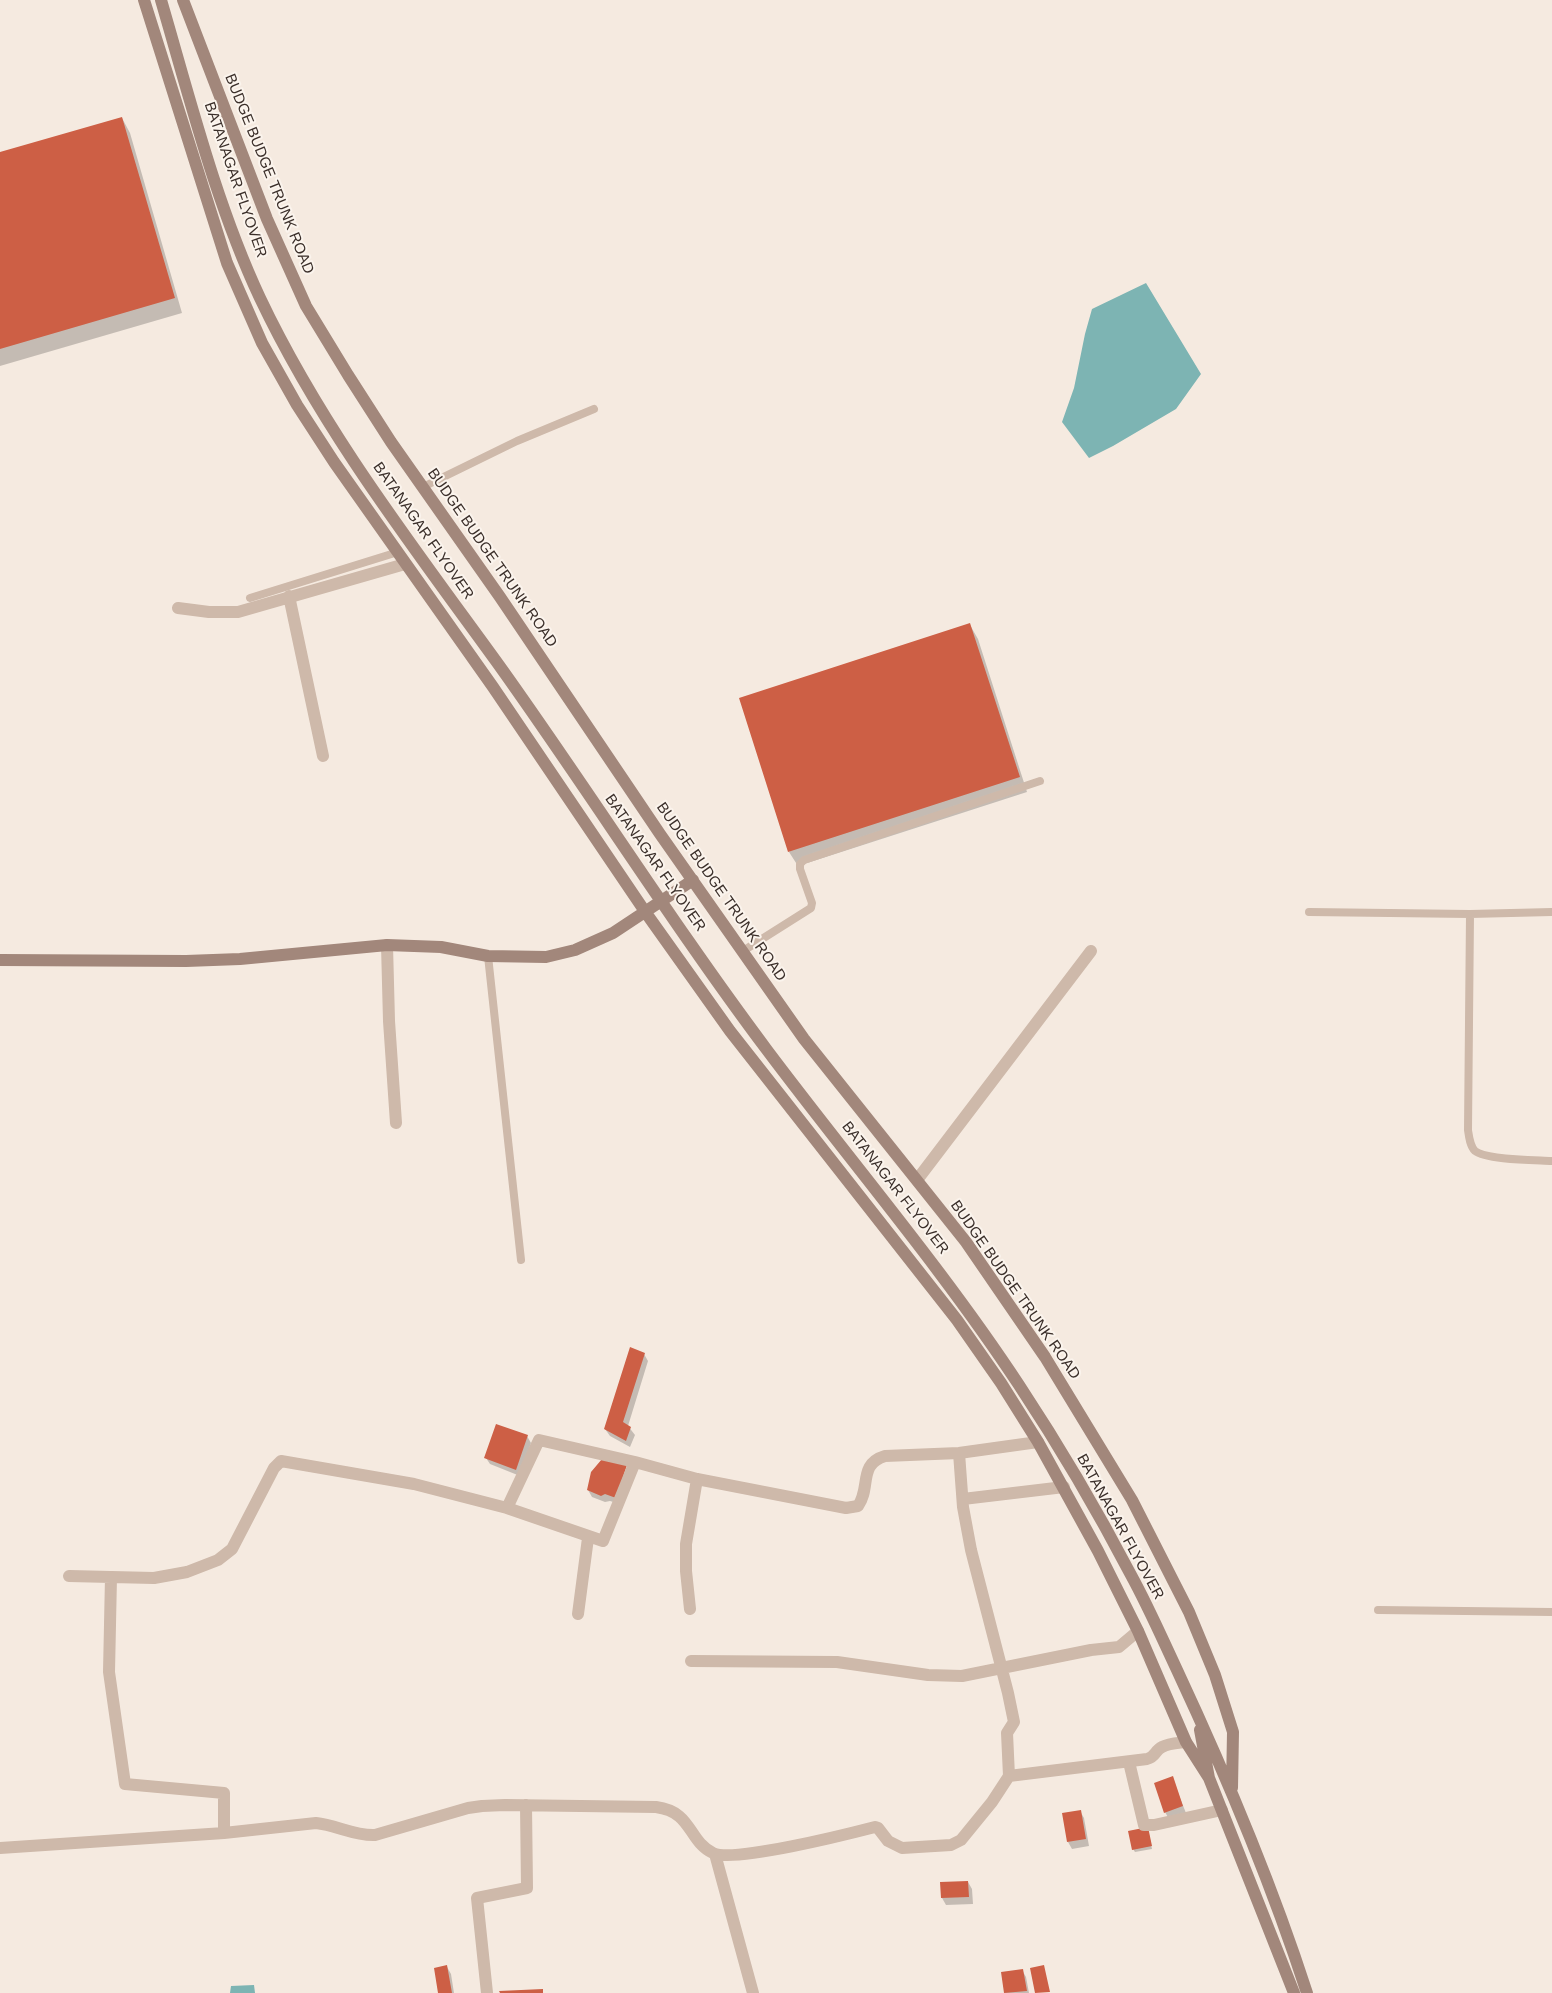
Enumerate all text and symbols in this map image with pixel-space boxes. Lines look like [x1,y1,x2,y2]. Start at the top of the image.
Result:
street label: BUDGE BUDGE TRUNK ROAD [221,71,317,277]
street label: BATANAGAR FLYOVER [200,100,270,260]
street label: BATANAGAR FLYOVER [369,459,477,603]
street label: BUDGE BUDGE TRUNK ROAD [423,465,561,651]
street label: BATANAGAR FLYOVER [601,791,709,935]
street label: BUDGE BUDGE TRUNK ROAD [652,799,790,985]
street label: BATANAGAR FLYOVER [838,1118,952,1258]
street label: BUDGE BUDGE TRUNK ROAD [946,1197,1084,1383]
street label: BATANAGAR FLYOVER [1073,1451,1167,1603]

